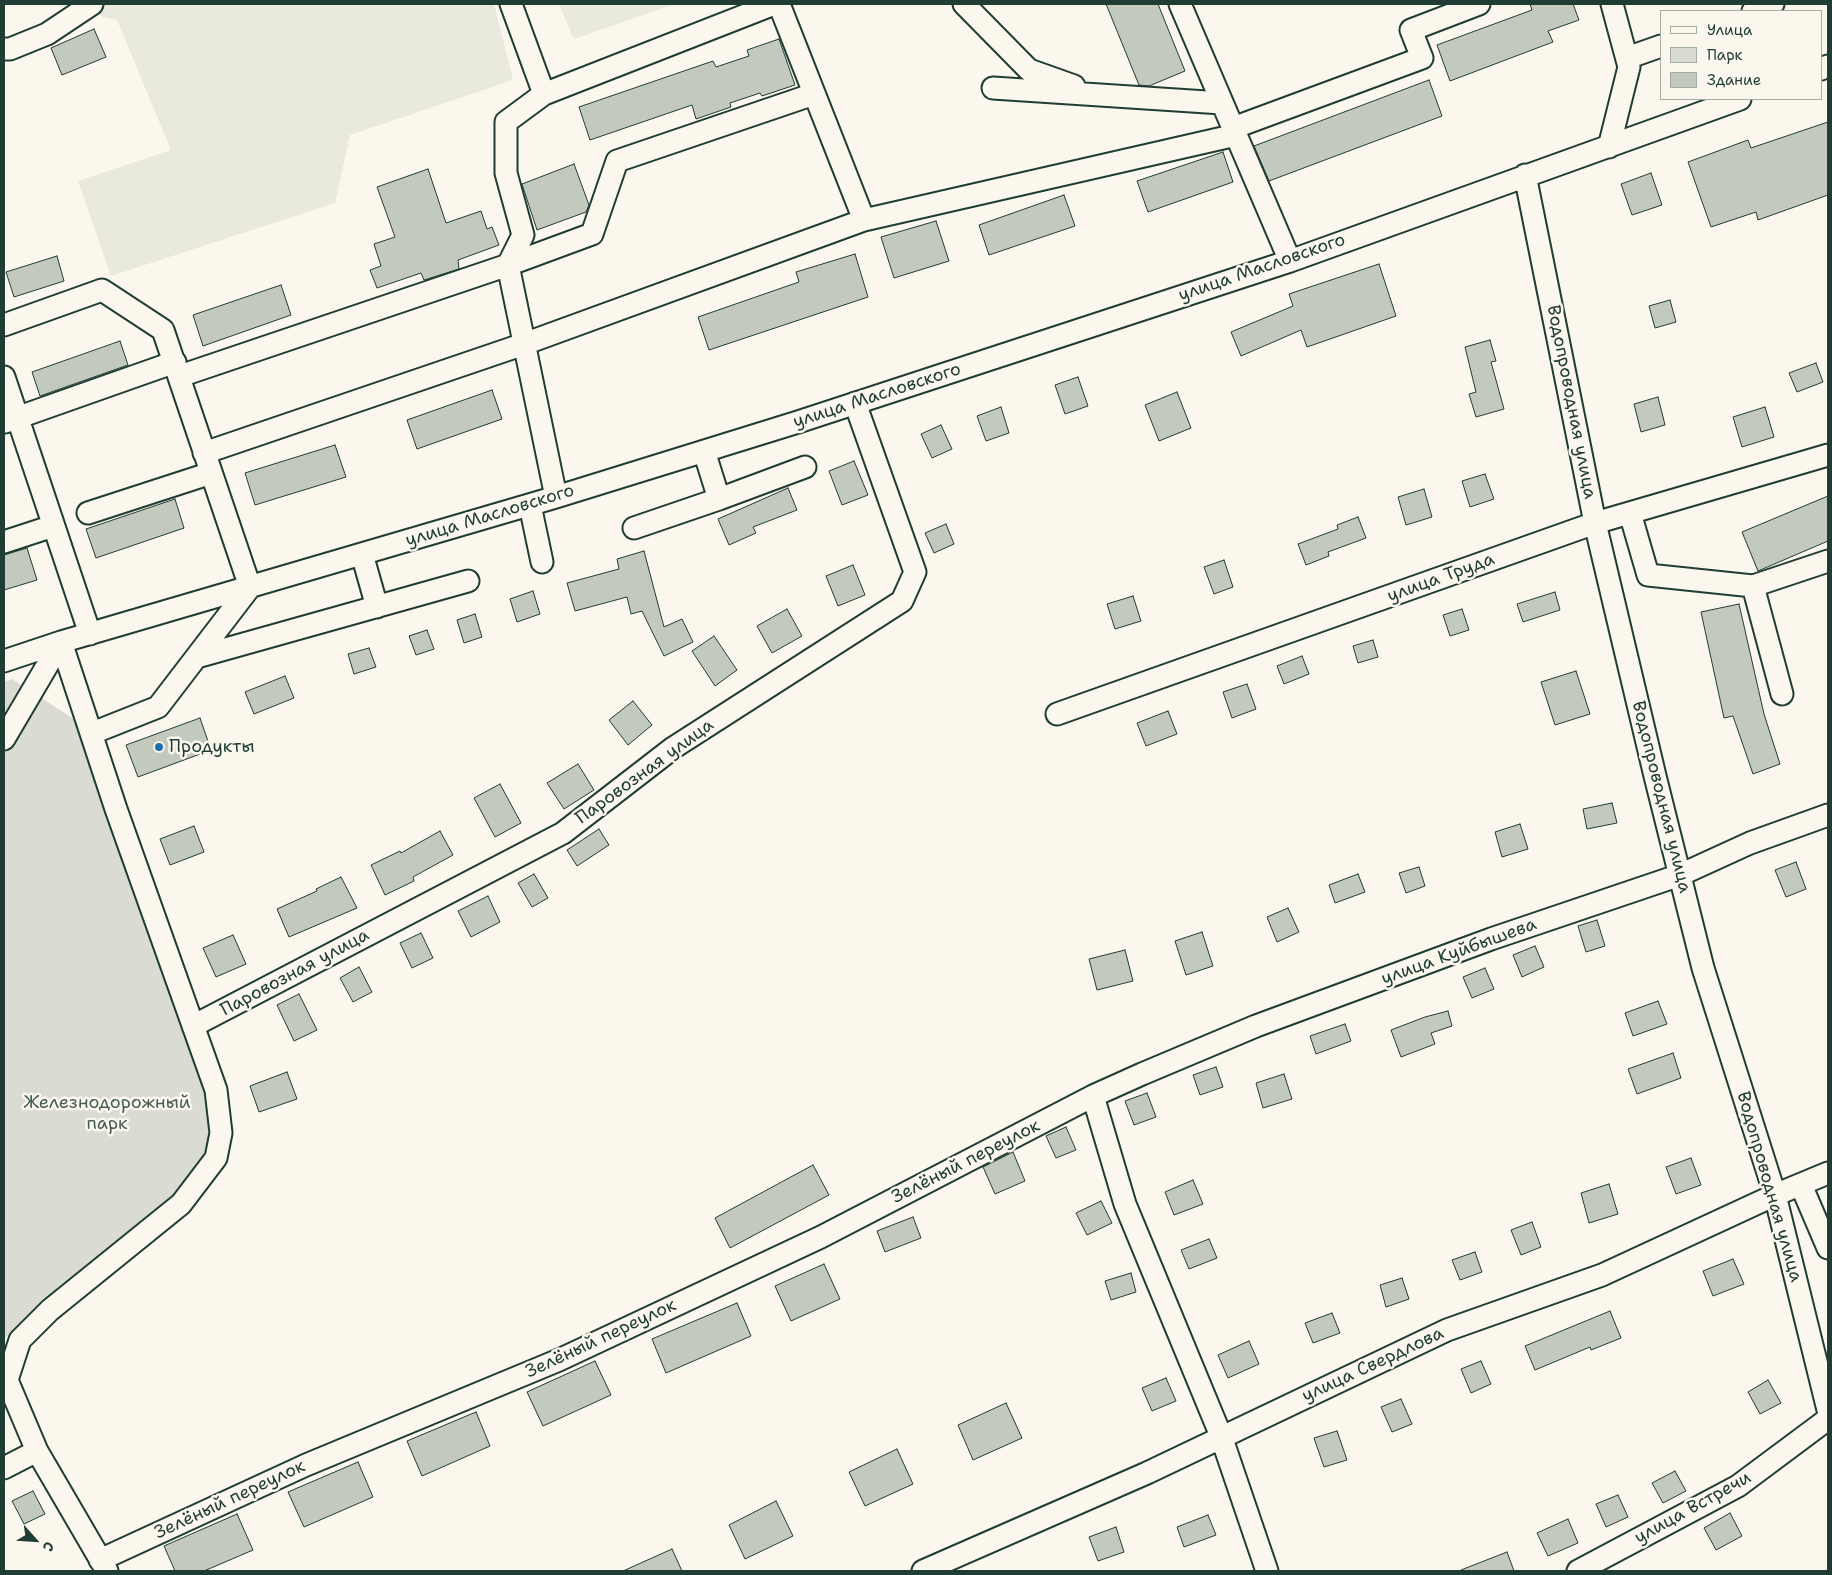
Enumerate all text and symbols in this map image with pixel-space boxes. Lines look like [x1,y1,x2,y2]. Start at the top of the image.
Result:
legend [1660,10,1822,100]
text: Улица [1707,20,1752,40]
text: Парк [1707,45,1743,65]
text: Здание [1707,70,1761,90]
street label: улица Масловского [1176,229,1348,307]
street label: Водопроводная улица [1542,303,1600,501]
street label: улица Масловского [790,359,964,433]
street label: улица Масловского [403,480,577,552]
street label: улица Труда [1384,549,1498,607]
street label: Водопроводная улица [1627,699,1695,895]
street label: Паровозная улица [572,715,718,829]
place label: Продукты [169,736,255,758]
marker: Продукты [153,741,165,753]
street label: улица Куйбышева [1378,914,1540,990]
street label: Паровозная улица [217,925,373,1021]
street label: Водопроводная улица [1731,1089,1807,1285]
park label: Железнодорожный парк [23,1092,191,1134]
street label: Зелёный переулок [888,1115,1044,1209]
street label: Зелёный переулок [522,1295,680,1383]
street label: улица Свердлова [1299,1323,1447,1407]
street label: Зелёный переулок [151,1456,309,1544]
street label: улица Встречи [1631,1467,1755,1549]
north arrow [10,1515,60,1565]
text: С [39,1539,58,1554]

